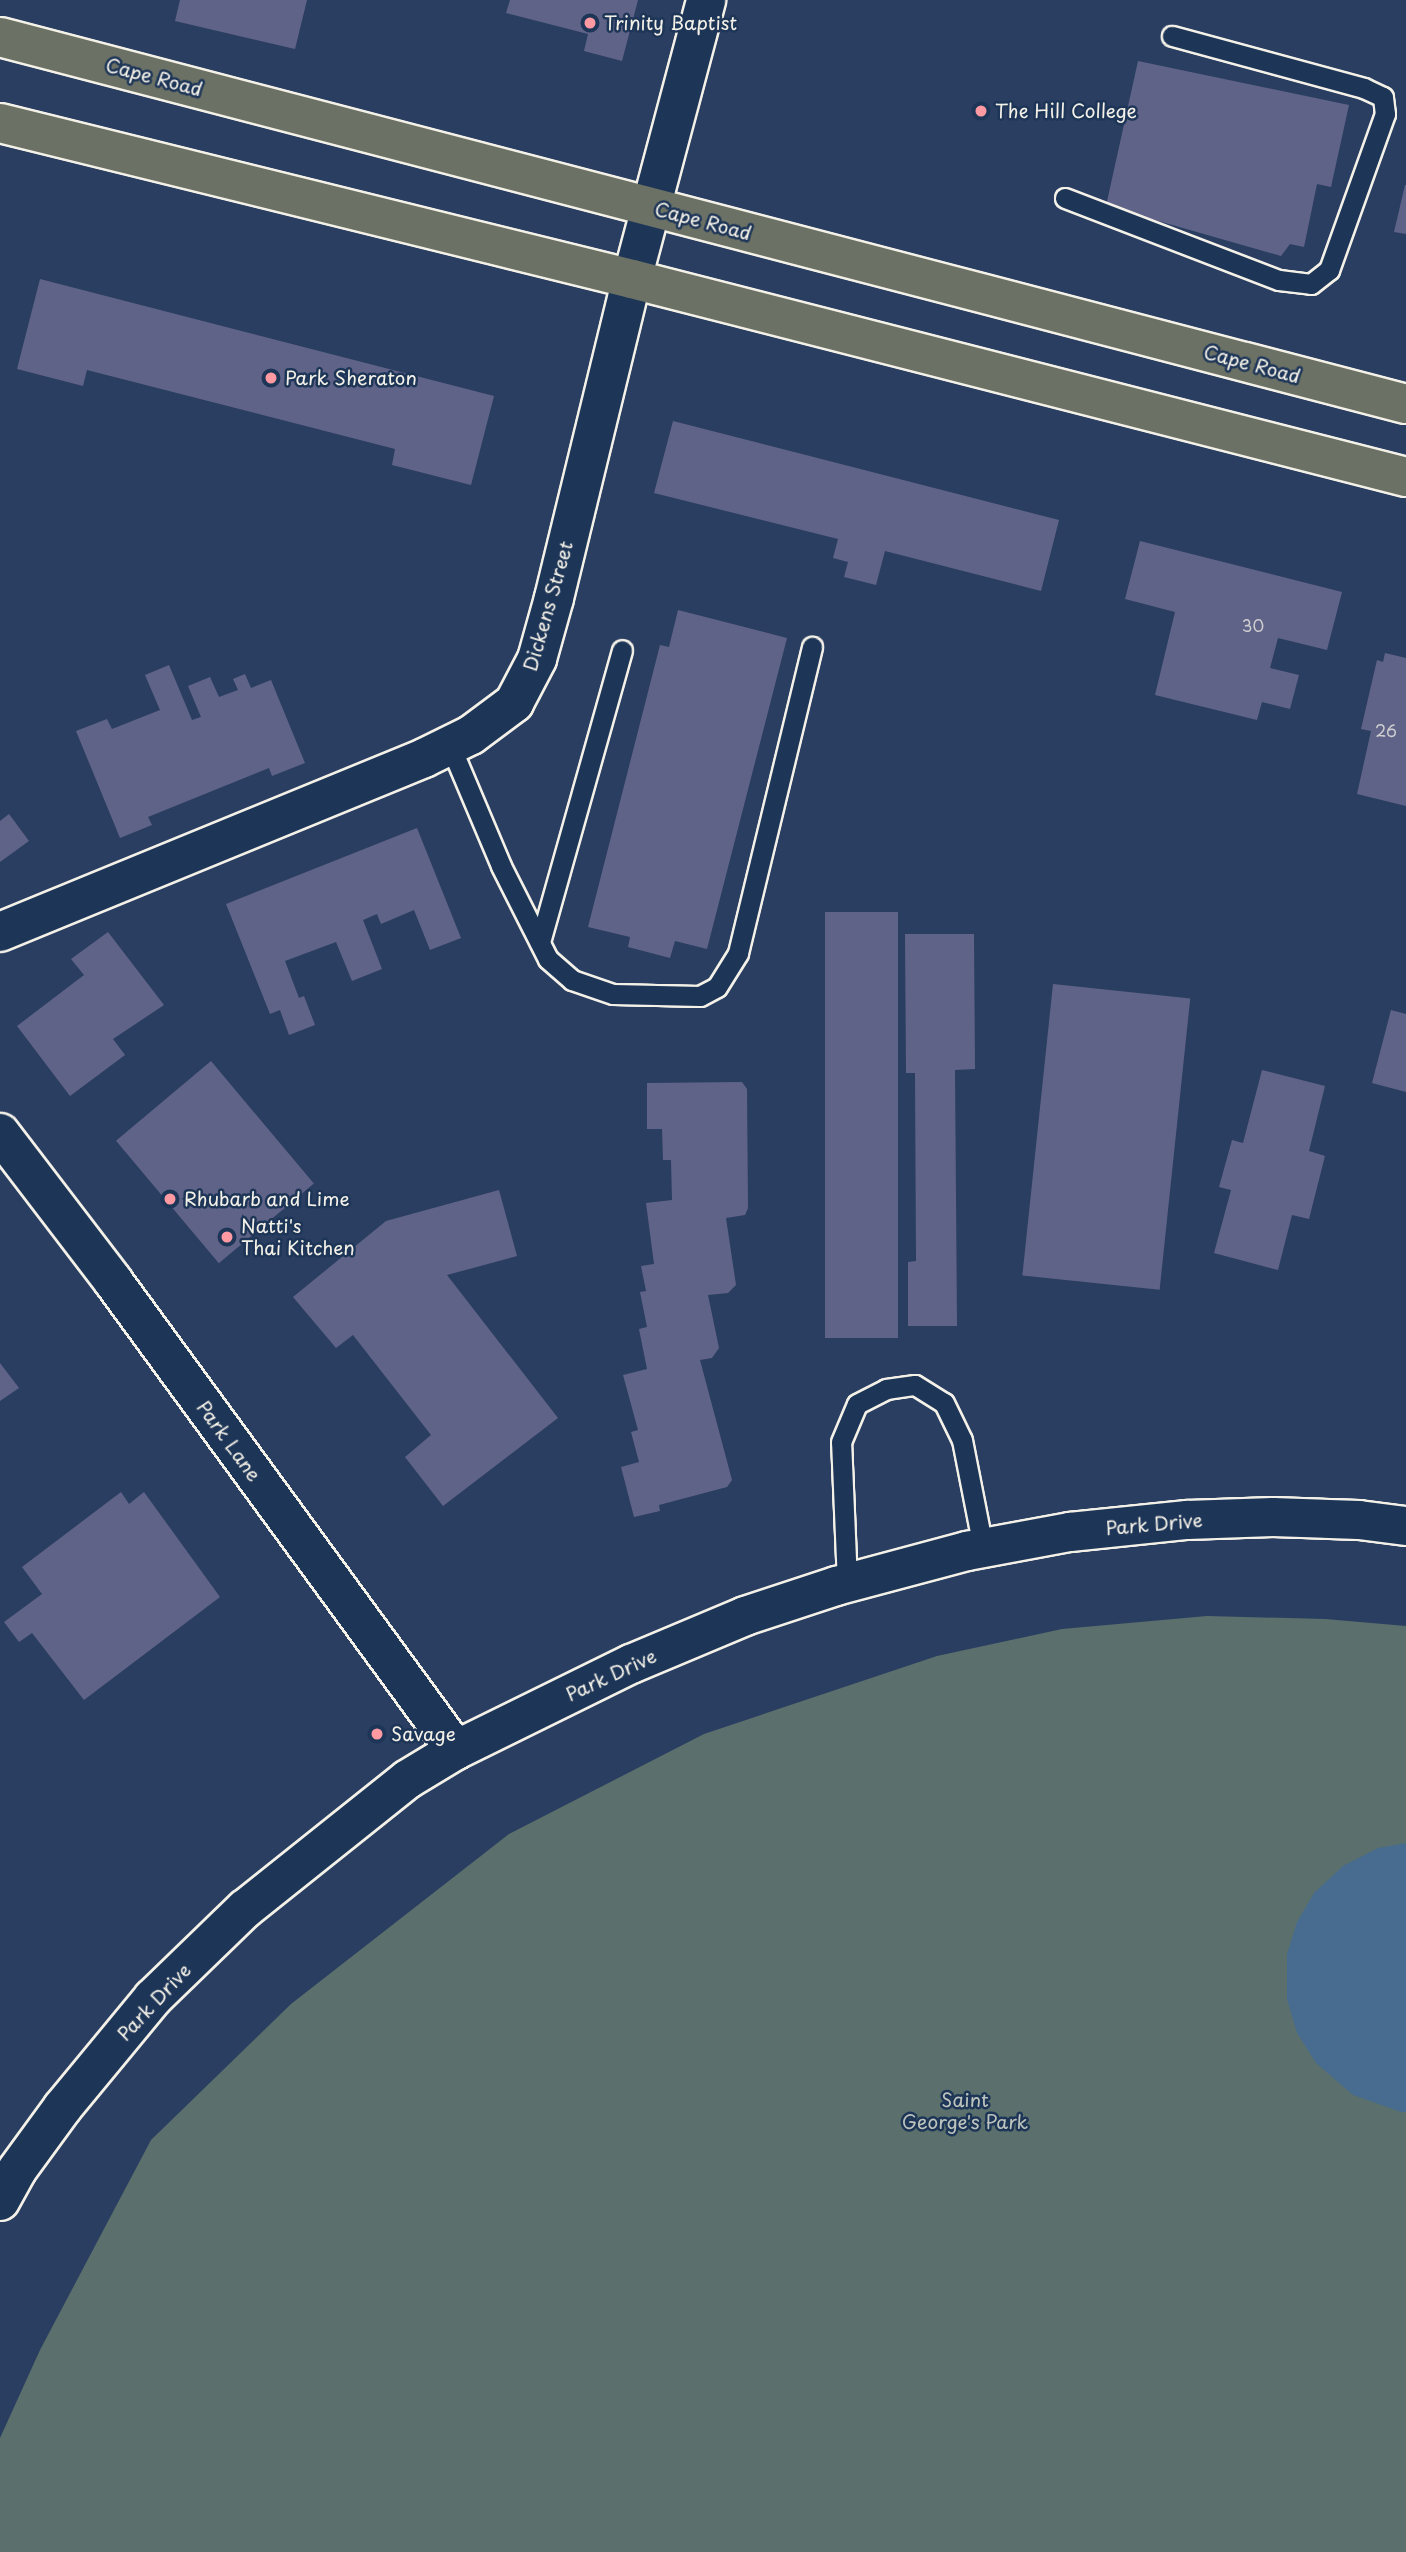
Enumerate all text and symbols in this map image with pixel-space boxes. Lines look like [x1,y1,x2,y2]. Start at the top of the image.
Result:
place label: Trinity Baptist [604,12,737,34]
marker: Trinity Baptist [582,15,598,31]
street label: Cape Road [103,53,205,101]
place label: The Hill College [995,100,1138,122]
marker: The Hill College [973,103,989,119]
street label: Cape Road [652,197,754,245]
street label: Cape Road [1201,340,1303,388]
place label: Park Sheraton [285,367,416,389]
marker: Park Sheraton [263,370,279,386]
street label: Dickens Street [519,539,577,673]
house number: 30 [1242,615,1264,635]
house number: 26 [1375,720,1397,740]
place label: Rhubarb and Lime [184,1188,351,1210]
marker: Rhubarb and Lime [162,1191,178,1207]
place label: Natti's Thai Kitchen [241,1215,355,1259]
marker: Natti's Thai Kitchen [219,1229,235,1245]
street label: Park Lane [193,1397,265,1485]
street label: Park Drive [1105,1508,1203,1540]
street label: Park Drive [562,1644,660,1706]
place label: Savage [391,1723,456,1745]
marker: Savage [369,1726,385,1742]
street label: Park Drive [112,1959,196,2045]
park label: Saint George's Park [902,2089,1028,2133]

